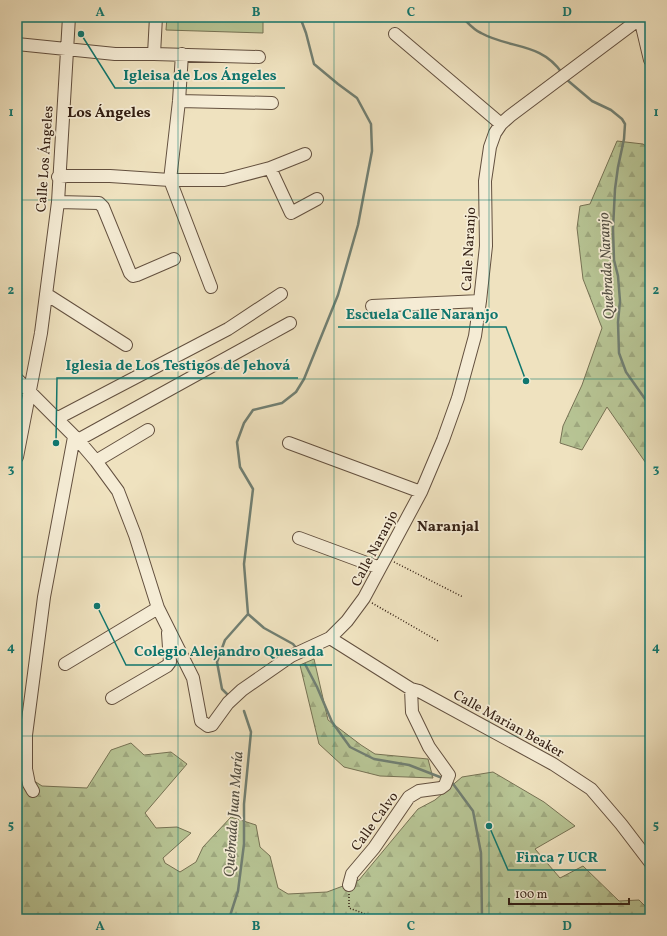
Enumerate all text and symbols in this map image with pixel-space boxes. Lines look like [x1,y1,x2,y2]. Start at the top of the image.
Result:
text: A [95,4,105,22]
text: B [252,4,261,22]
text: C [407,4,415,22]
text: D [562,4,572,22]
callout: Igleisa de Los Ángeles [115,61,285,88]
text: Igleisa de Los Ángeles [123,66,277,87]
district label: Los Ángeles [67,103,151,124]
text: 1 [8,104,14,122]
text: 1 [653,104,659,122]
street label: Calle Los Ángeles [32,105,59,213]
street label: Calle Naranjo [458,207,481,291]
water label: Quebrada Naranjo [594,212,621,320]
text: 2 [8,282,15,300]
text: 2 [653,282,660,300]
callout: Escuela Calle Naranjo [338,300,506,327]
text: Escuela Calle Naranjo [346,305,499,326]
callout: Iglesia de Los Testigos de Jehová [57,351,298,378]
text: Iglesia de Los Testigos de Jehová [66,356,290,377]
text: 3 [8,461,15,479]
text: 3 [653,461,660,479]
street label: Calle Naranjo [347,507,403,590]
district label: Naranjal [417,517,479,538]
callout: Colegio Alejandro Quesada [126,638,332,665]
text: 4 [7,639,15,657]
text: 4 [652,639,660,657]
text: Colegio Alejandro Quesada [134,642,324,663]
street label: Calle Marian Beaker [449,686,567,763]
water label: Quebrada Juan María [220,750,249,878]
street label: Calle Calvo [347,788,403,855]
text: 5 [8,817,14,835]
text: 5 [653,817,659,835]
callout: Finca 7 UCR [508,843,606,870]
text: Finca 7 UCR [516,848,599,869]
scale bar [509,880,629,906]
text: 100 m [515,887,548,903]
text: A [95,918,105,936]
text: B [252,918,261,936]
text: C [407,918,415,936]
text: D [562,918,572,936]

